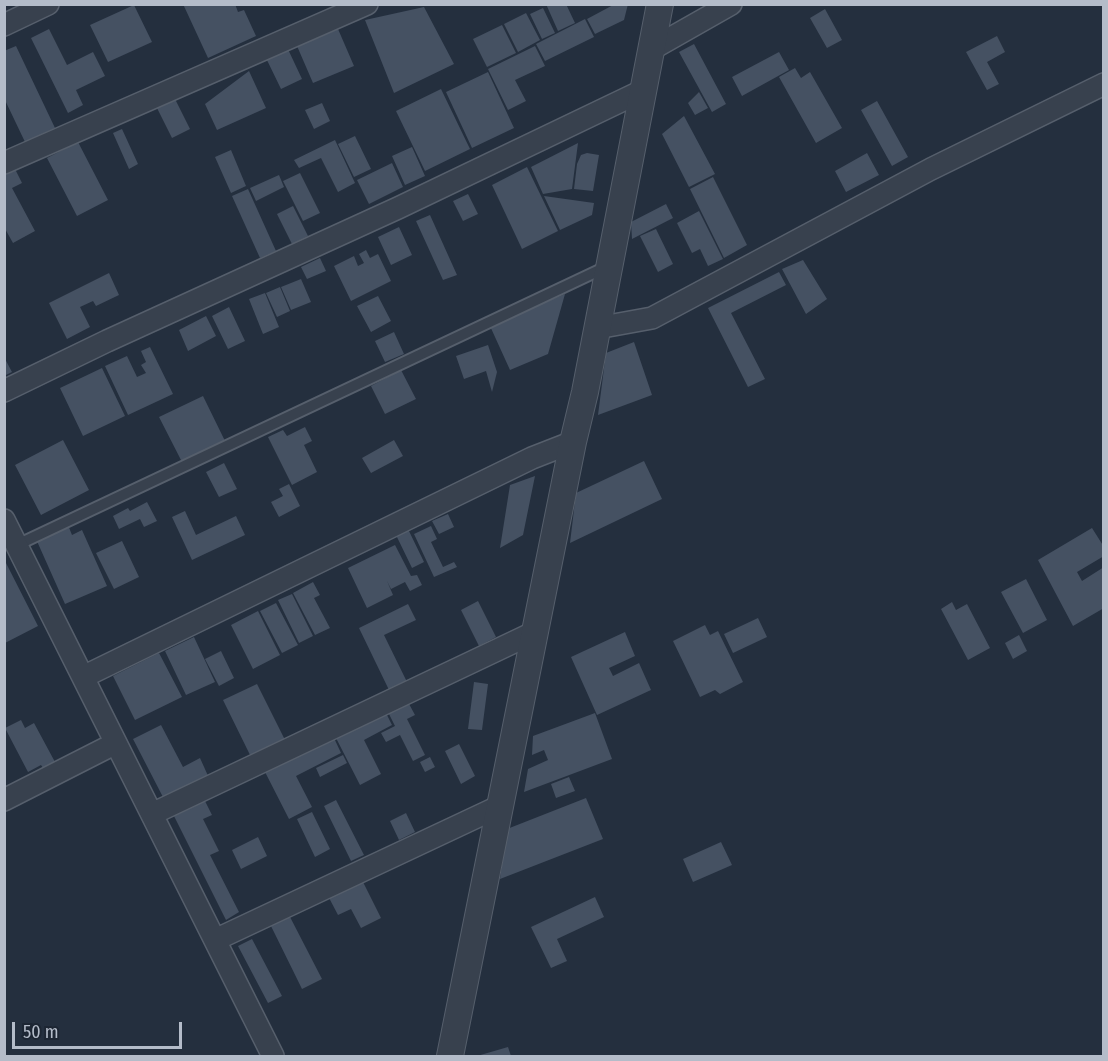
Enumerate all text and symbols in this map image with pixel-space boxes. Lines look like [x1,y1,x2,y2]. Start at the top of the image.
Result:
scale bar [15,1010,184,1048]
text: 50 m [23,1021,59,1043]

